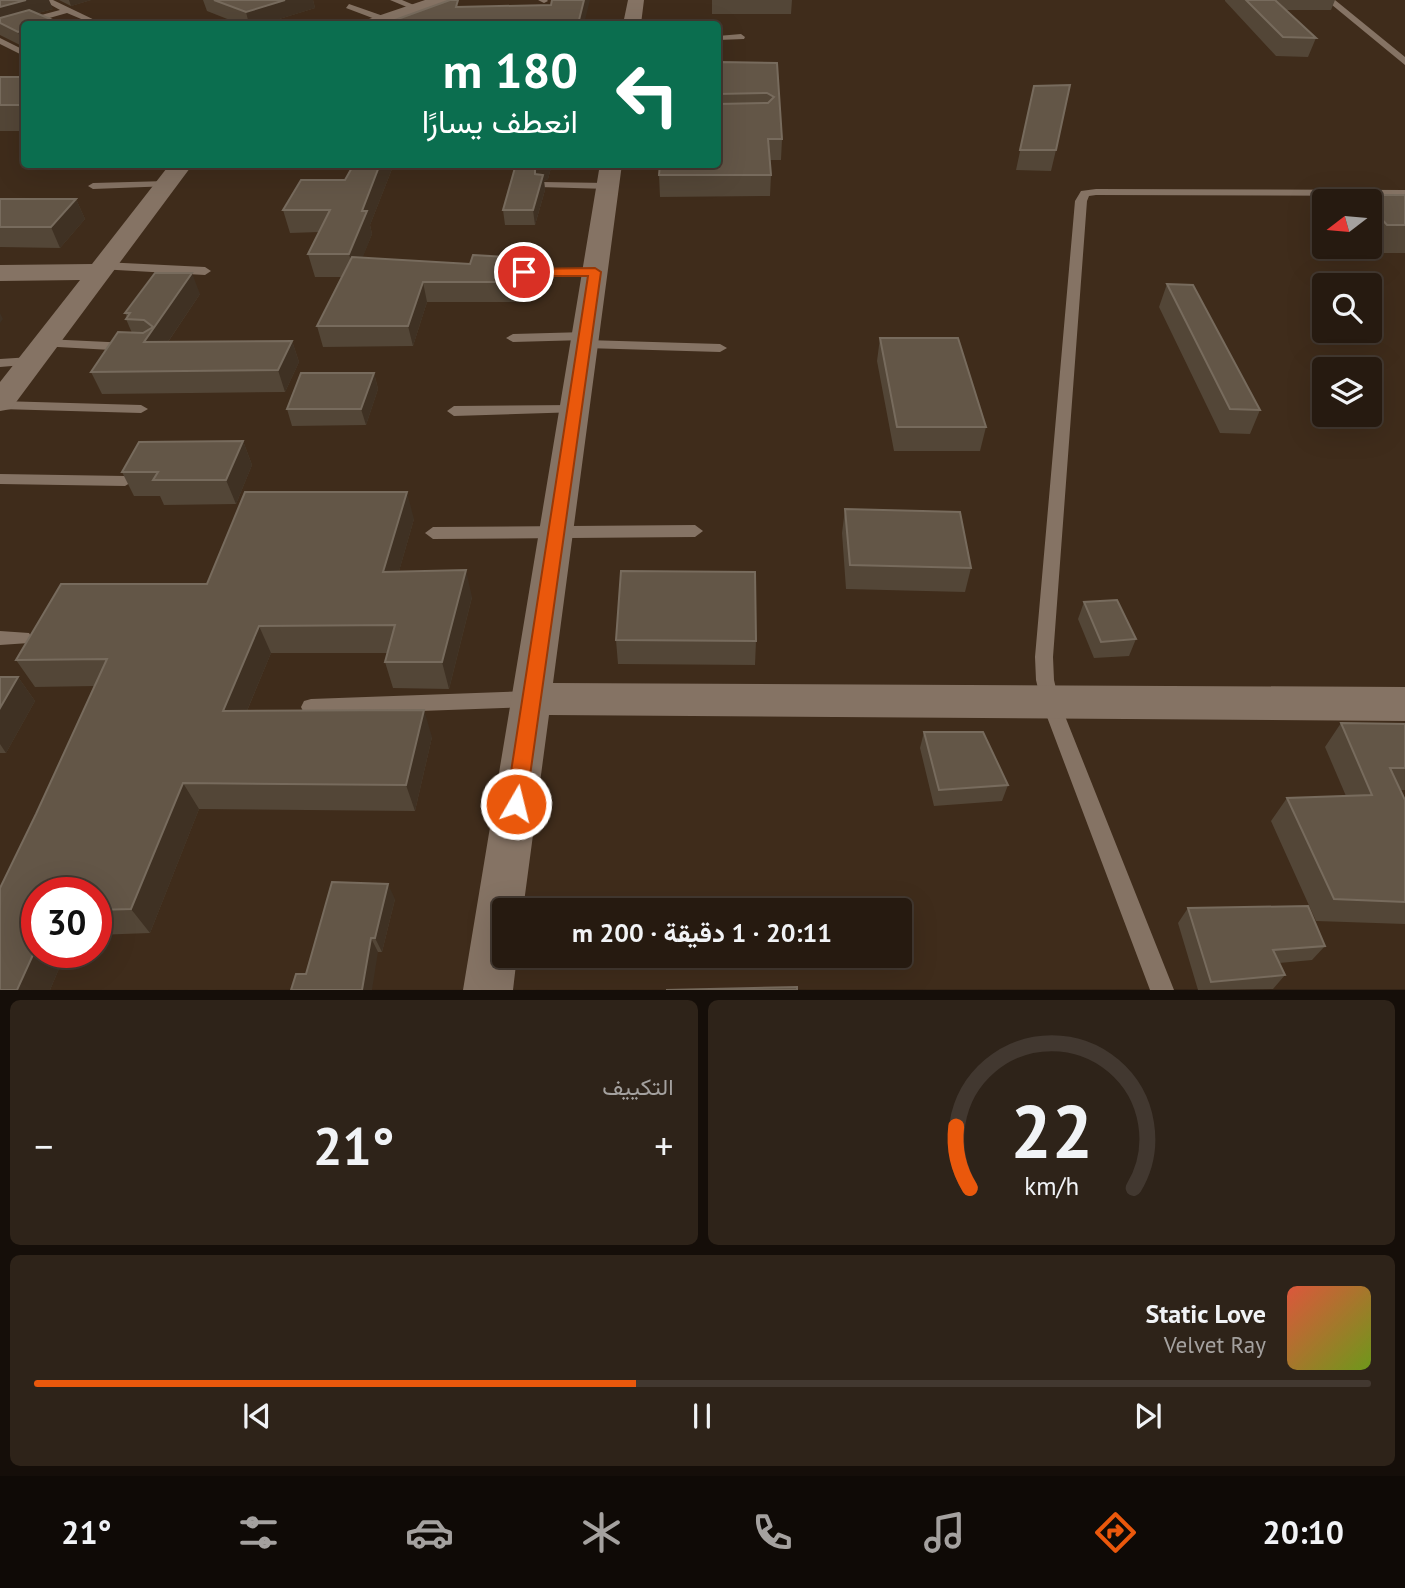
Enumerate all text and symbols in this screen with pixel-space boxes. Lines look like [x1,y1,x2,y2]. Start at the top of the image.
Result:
text: 180 m [443,38,578,102]
icon: left [602,49,693,140]
text: انعطف يسارًا [422,100,578,142]
north arrow [1312,189,1382,259]
map controls [1312,189,1382,427]
pin [494,242,554,302]
icon: arrive [505,253,543,291]
button: search [1312,273,1382,343]
button: layers [1312,357,1382,427]
position arrow [479,767,553,841]
speed limit sign: 30 [21,877,112,968]
text: 20:11 · 1 دقيقة · 200 m [572,916,832,949]
text: التكييف [602,1072,674,1101]
text: 22 [1010,1085,1093,1179]
text: 21° [313,1112,395,1179]
text: − [34,1121,53,1170]
text: + [654,1121,673,1170]
text: km/h [1024,1170,1079,1202]
text: Static Love [1145,1297,1266,1330]
text: Velvet Ray [1164,1330,1266,1359]
icon: previous [238,1397,276,1435]
icon: pause [683,1397,721,1435]
icon: next [1129,1397,1167,1435]
icon: filters [234,1508,283,1557]
icon: car [405,1508,454,1557]
icon: climate [577,1508,626,1557]
icon: phone [748,1508,797,1557]
icon: music [920,1508,969,1557]
icon: directions [1091,1508,1140,1557]
text: 21° [61,1511,112,1553]
text: 20:10 [1263,1511,1344,1553]

